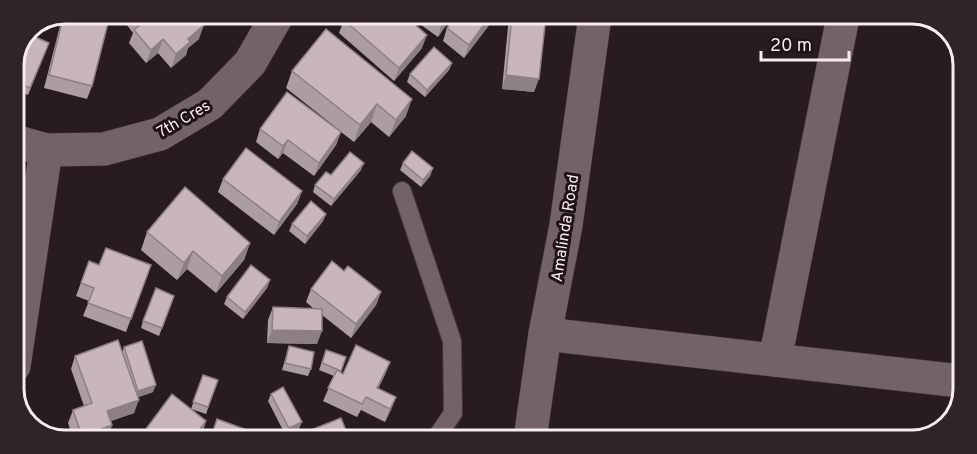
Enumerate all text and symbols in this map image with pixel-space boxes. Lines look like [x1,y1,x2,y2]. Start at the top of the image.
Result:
scale bar [761,24,850,62]
text: 20 m [770,35,812,58]
street label: 7th Cres [154,96,214,143]
street label: Amalinda Road [548,173,584,284]

